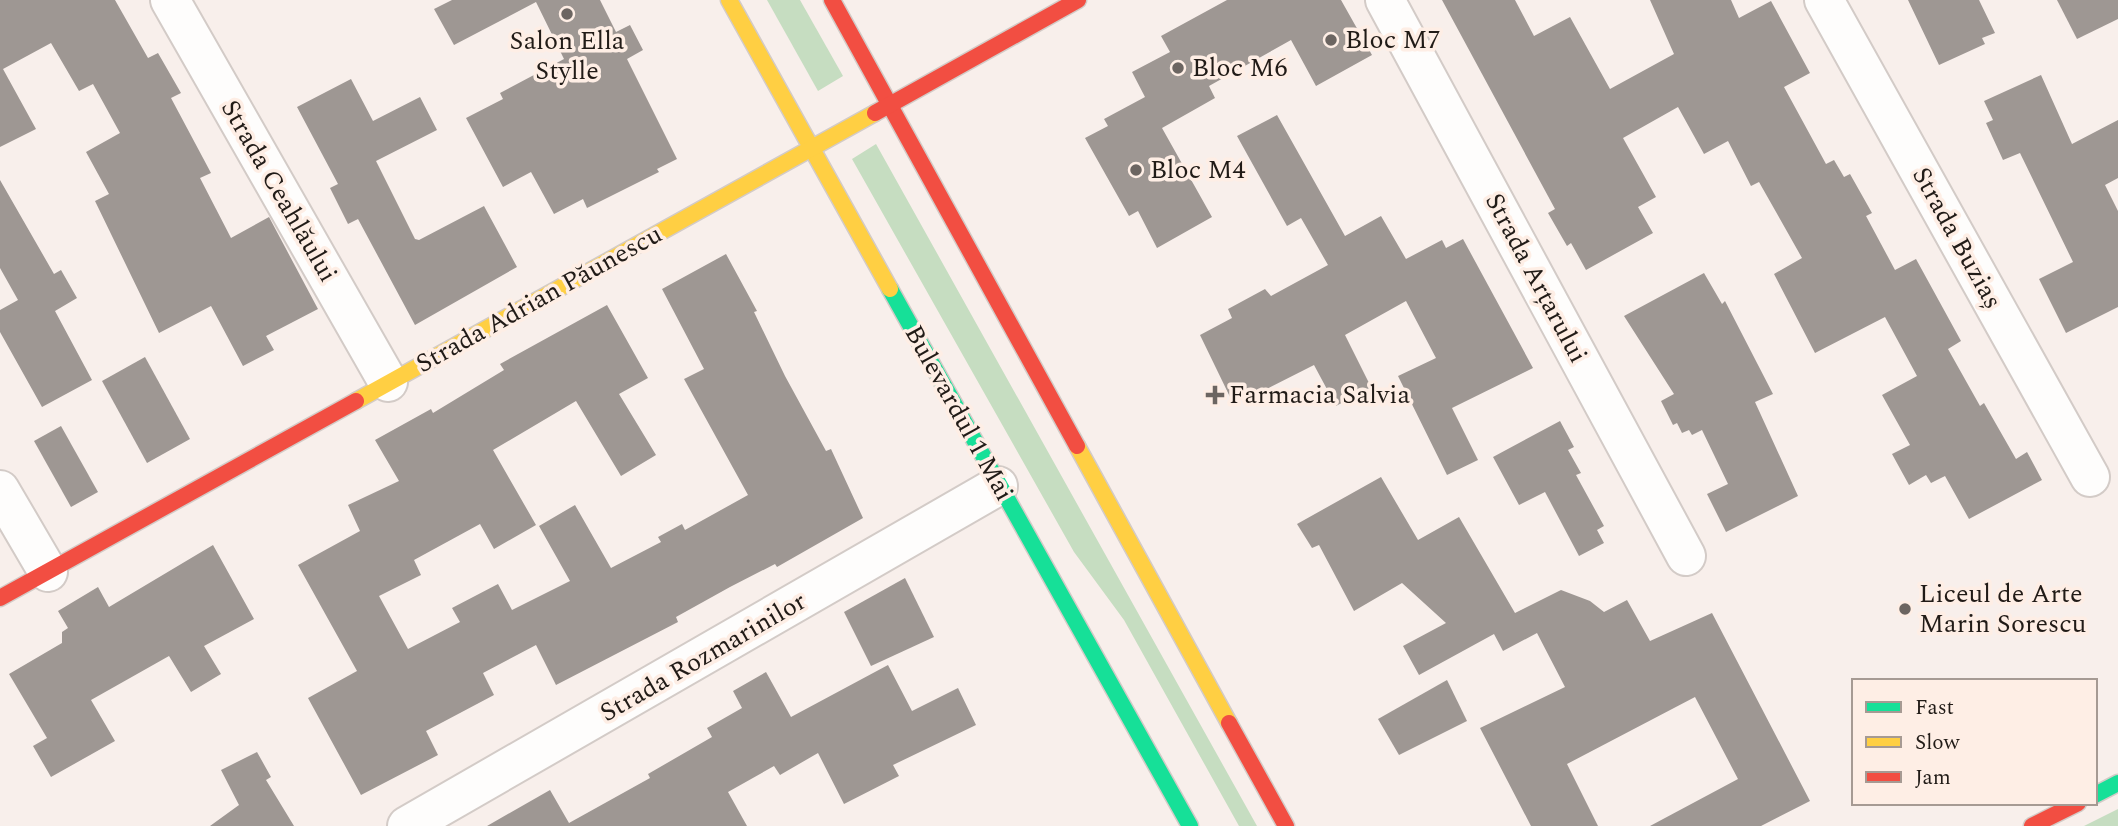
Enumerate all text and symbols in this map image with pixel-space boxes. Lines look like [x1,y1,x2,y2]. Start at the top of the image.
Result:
marker: Salon Ella Stylle [559,6,575,22]
place label: Bloc M7 [1345,20,1441,60]
place label: Salon Ella Stylle [509,21,625,91]
marker: Bloc M7 [1323,32,1339,48]
place label: Bloc M6 [1192,48,1288,88]
marker: Bloc M6 [1170,60,1186,76]
street label: Strada Ceahlăului [210,92,348,290]
place label: Bloc M4 [1150,150,1246,190]
street label: Strada Buziaș [1901,160,2013,316]
marker: Bloc M4 [1128,162,1144,178]
street label: Strada Arțarului [1474,186,1598,370]
street label: Strada Adrian Păunescu [408,215,670,383]
street label: Bulevardul 1 Mai [894,318,1024,508]
place label: Farmacia Salvia [1229,375,1410,415]
marker: Farmacia Salvia [1207,387,1223,403]
place label: Liceul de Arte Marin Sorescu [1919,574,2086,644]
street label: Strada Rozmarinilor [592,582,814,732]
marker: Liceul de Arte Marin Sorescu [1897,601,1913,617]
legend [1852,679,2097,805]
text: Fast [1915,692,1954,724]
text: Slow [1915,727,1961,759]
text: Jam [1915,762,1951,794]

